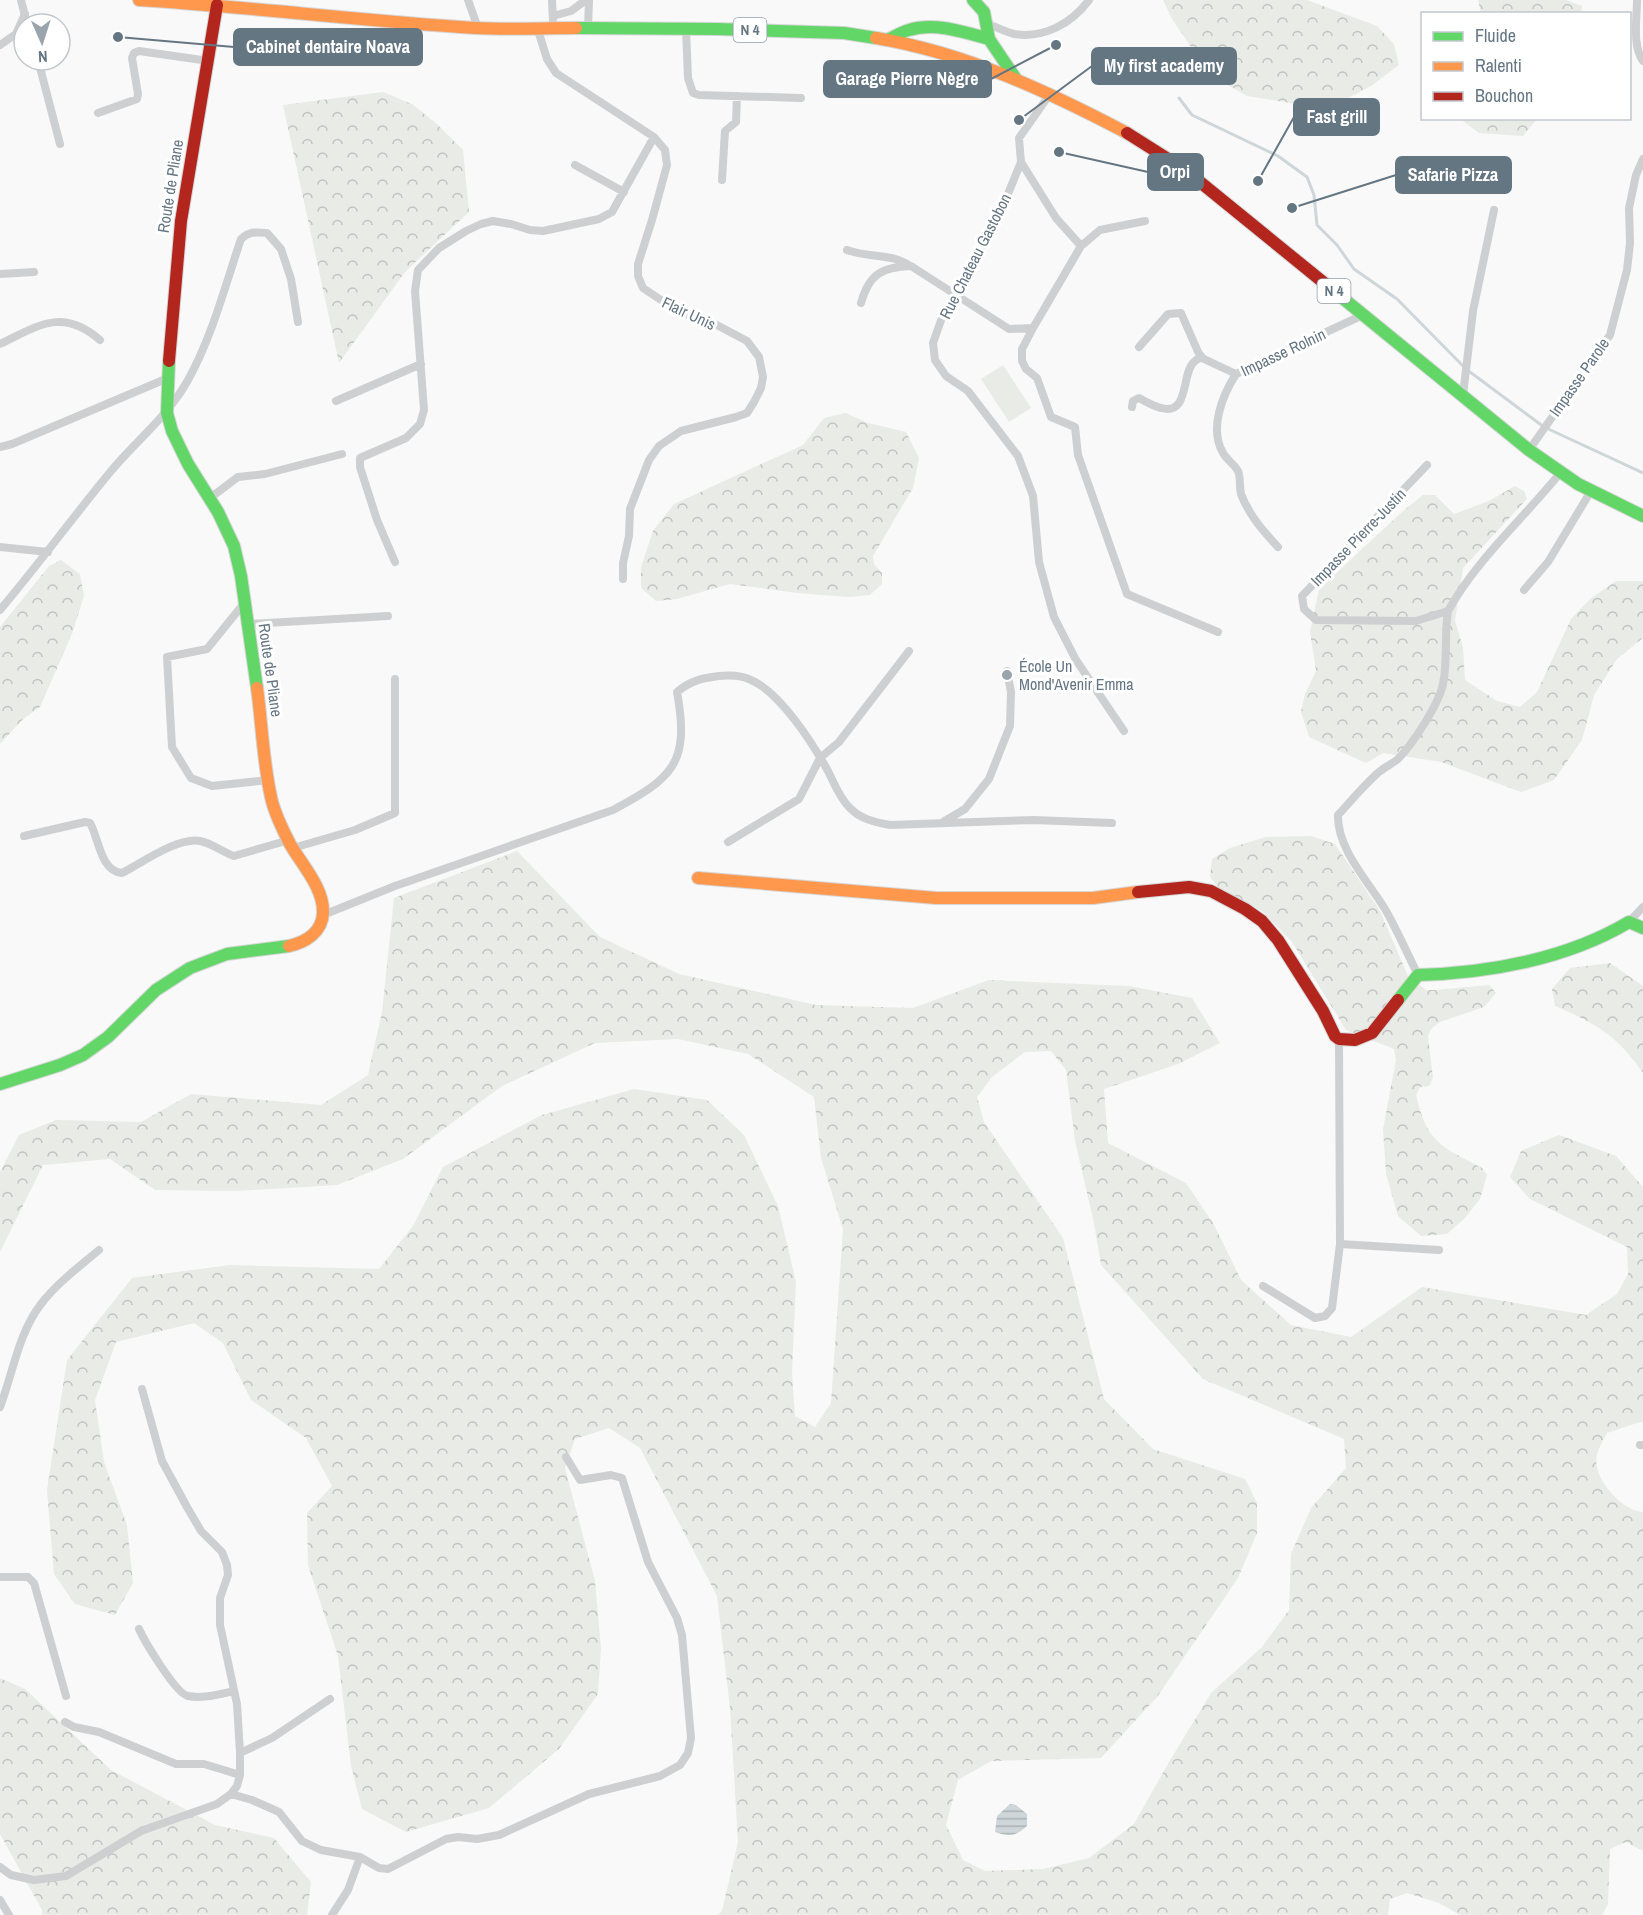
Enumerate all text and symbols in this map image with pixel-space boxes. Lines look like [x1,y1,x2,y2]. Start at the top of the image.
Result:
north arrow [12,12,72,72]
legend [1421,12,1631,120]
road number: N 4 [734,18,766,42]
text: Fluide [1475,23,1516,48]
callout: Cabinet dentaire Noava [234,29,422,65]
text: Cabinet dentaire Noava [246,34,411,59]
text: N [37,46,48,68]
callout: My first academy [1092,48,1236,84]
text: My first academy [1104,53,1225,78]
text: Ralenti [1475,53,1522,78]
callout: Garage Pierre Nègre [824,61,991,97]
text: Garage Pierre Nègre [836,66,978,91]
text: Bouchon [1475,83,1533,108]
callout: Fast grill [1294,99,1379,135]
text: Fast grill [1307,104,1367,129]
street label: Route de Pliane [152,138,188,234]
callout: Orpi [1148,154,1203,190]
callout: Safarie Pizza [1396,157,1511,193]
text: Orpi [1160,159,1190,184]
text: Safarie Pizza [1408,162,1499,187]
street label: Rue Chateau Gastobon [934,190,1016,322]
road number: N 4 [1318,279,1350,303]
street label: Flair Unis [659,291,719,335]
street label: Impasse Rolnin [1237,323,1329,381]
street label: Impasse Parole [1544,333,1614,421]
street label: Impasse Pierre-Justin [1306,483,1410,591]
street label: Route de Pliane [254,622,288,718]
place label: École Un Mond'Avenir Emma [1019,655,1134,695]
marker: École Un Mond'Avenir Emma [1000,668,1014,682]

